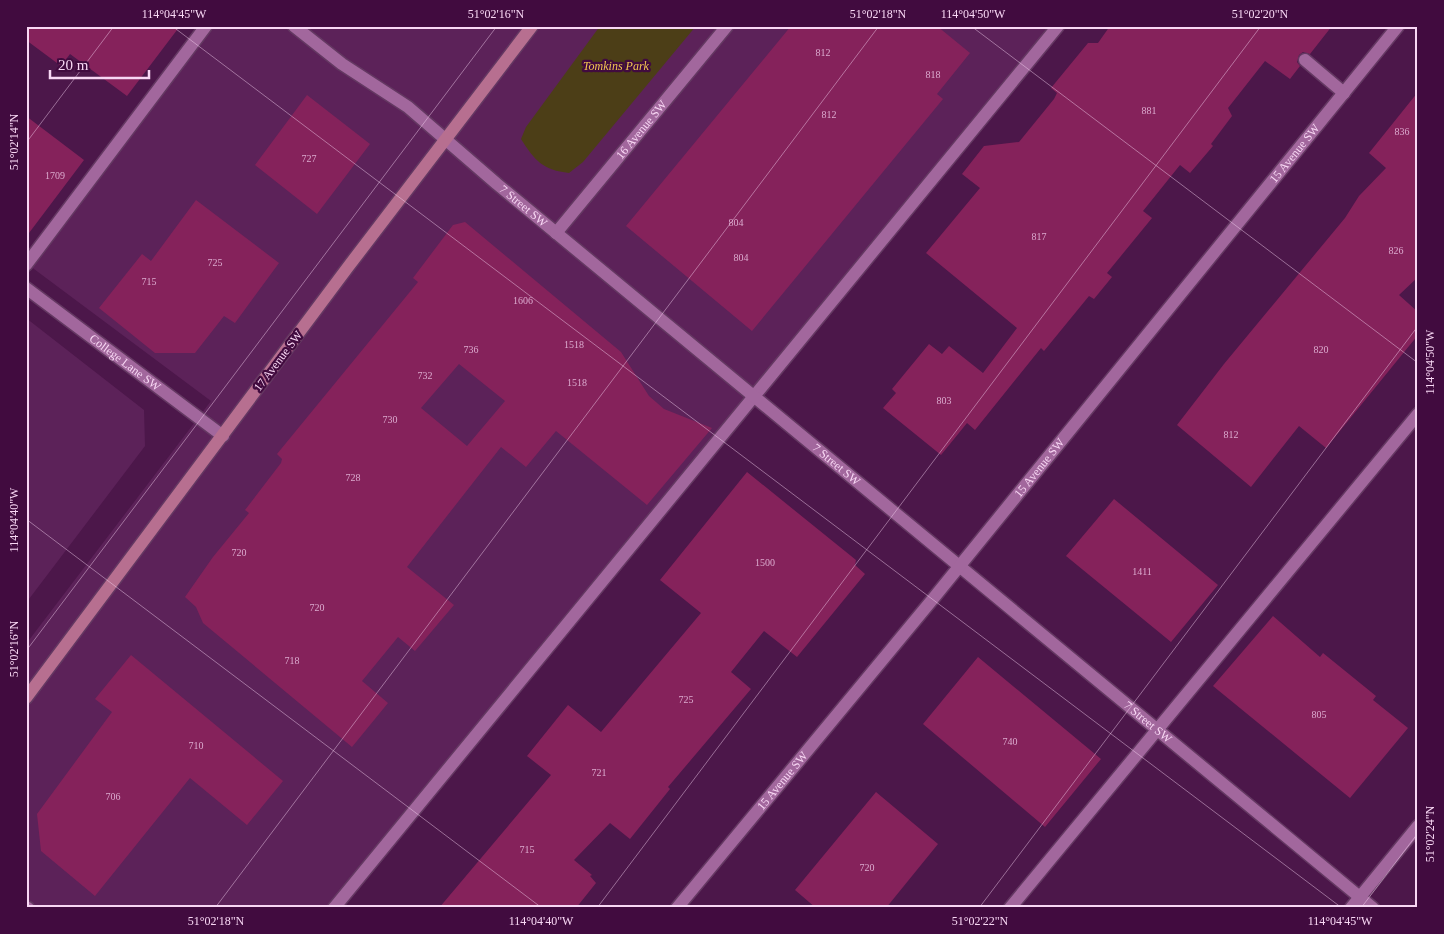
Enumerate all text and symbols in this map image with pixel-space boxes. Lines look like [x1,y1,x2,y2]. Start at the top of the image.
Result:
text: 114°04'45"W [142,7,207,21]
text: 51°02'16"N [468,7,525,21]
text: 51°02'18"N [850,7,907,21]
text: 114°04'50"W [941,7,1006,21]
text: 51°02'20"N [1232,7,1289,21]
house number: 812 [816,47,831,58]
scale bar [50,48,149,80]
text: 20 m [58,57,89,73]
park label: Tomkins Park [583,59,650,73]
house number: 818 [926,69,941,80]
street label: 16 Avenue SW [613,97,670,162]
house number: 881 [1142,105,1157,116]
house number: 812 [822,109,837,120]
text: 51°02'14"N [7,113,21,170]
street label: 15 Avenue SW [1266,121,1323,186]
house number: 836 [1395,126,1410,137]
house number: 727 [302,153,317,164]
house number: 1709 [45,170,65,181]
street label: 7 Street SW [497,182,551,230]
house number: 804 [729,217,744,228]
house number: 817 [1032,231,1047,242]
house number: 826 [1389,245,1404,256]
house number: 804 [734,252,749,263]
house number: 725 [208,257,223,268]
house number: 715 [142,276,157,287]
house number: 1606 [513,295,533,306]
street label: 17 Avenue SW [251,328,306,394]
text: 114°04'50"W [1423,329,1437,394]
street label: College Lane SW [87,331,164,394]
house number: 1518 [564,339,584,350]
house number: 736 [464,344,479,355]
house number: 820 [1314,344,1329,355]
house number: 732 [418,370,433,381]
house number: 1518 [567,377,587,388]
house number: 803 [937,395,952,406]
house number: 730 [383,414,398,425]
house number: 812 [1224,429,1239,440]
street label: 15 Avenue SW [1011,435,1068,500]
street label: 7 Street SW [810,441,864,489]
house number: 728 [346,472,361,483]
text: 114°04'40"W [7,487,21,552]
house number: 720 [232,547,247,558]
house number: 1500 [755,557,775,568]
house number: 1411 [1132,566,1152,577]
house number: 720 [310,602,325,613]
text: 51°02'16"N [7,620,21,677]
house number: 718 [285,655,300,666]
house number: 725 [679,694,694,705]
street label: 7 Street SW [1121,698,1175,746]
house number: 805 [1312,709,1327,720]
house number: 740 [1003,736,1018,747]
house number: 710 [189,740,204,751]
street label: 15 Avenue SW [754,748,811,813]
house number: 721 [592,767,607,778]
house number: 706 [106,791,121,802]
text: 51°02'24"N [1423,805,1437,862]
house number: 715 [520,844,535,855]
house number: 720 [860,862,875,873]
text: 51°02'18"N [188,914,245,928]
text: 114°04'40"W [509,914,574,928]
text: 51°02'22"N [952,914,1009,928]
text: 114°04'45"W [1308,914,1373,928]

